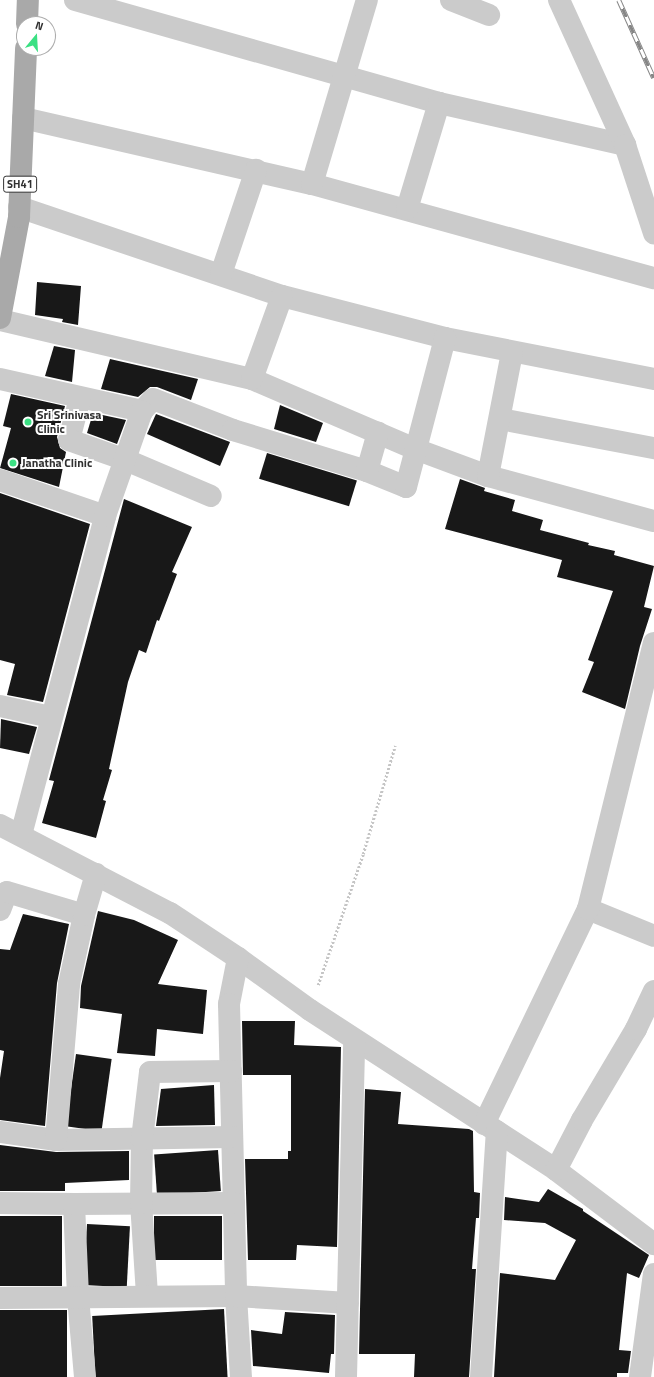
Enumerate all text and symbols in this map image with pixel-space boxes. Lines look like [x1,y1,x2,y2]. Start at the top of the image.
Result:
north arrow [16,16,56,56]
text: N [33,17,45,34]
road number: SH41 [3,175,37,193]
place label: Sri Srinivasa Clinic [37,408,101,436]
marker: Sri Srinivasa Clinic [22,416,34,428]
place label: Janatha Clinic [22,456,92,470]
marker: Janatha Clinic [7,457,19,469]

